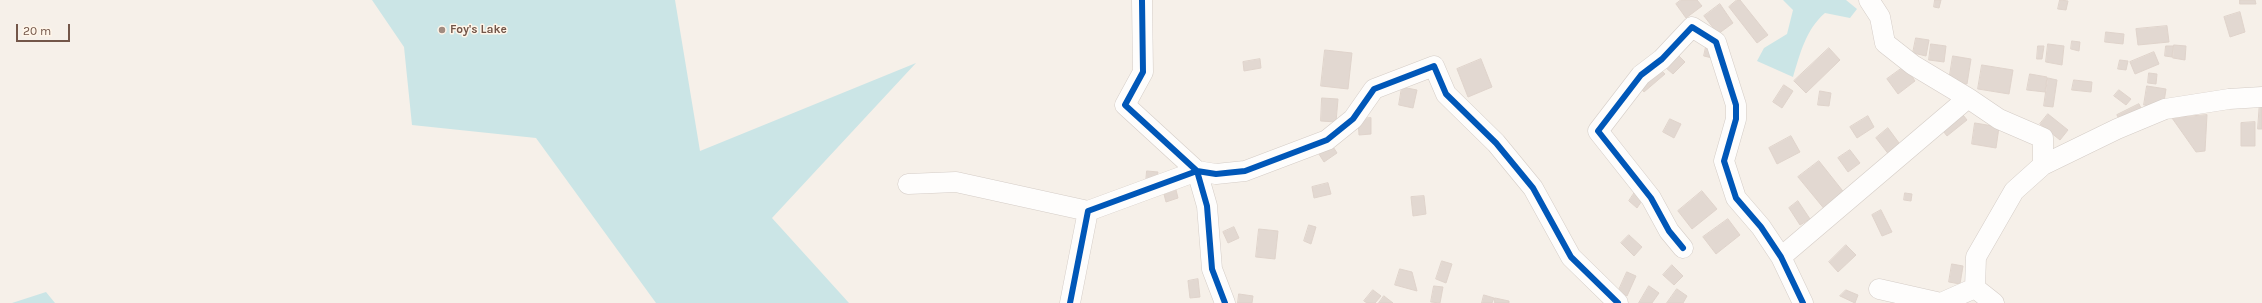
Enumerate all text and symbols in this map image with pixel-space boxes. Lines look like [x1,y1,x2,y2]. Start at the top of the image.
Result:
scale bar [18,16,72,42]
place label: Foy's Lake [450,23,507,37]
text: 20 m [23,24,51,38]
marker: Foy's Lake [437,25,447,35]

